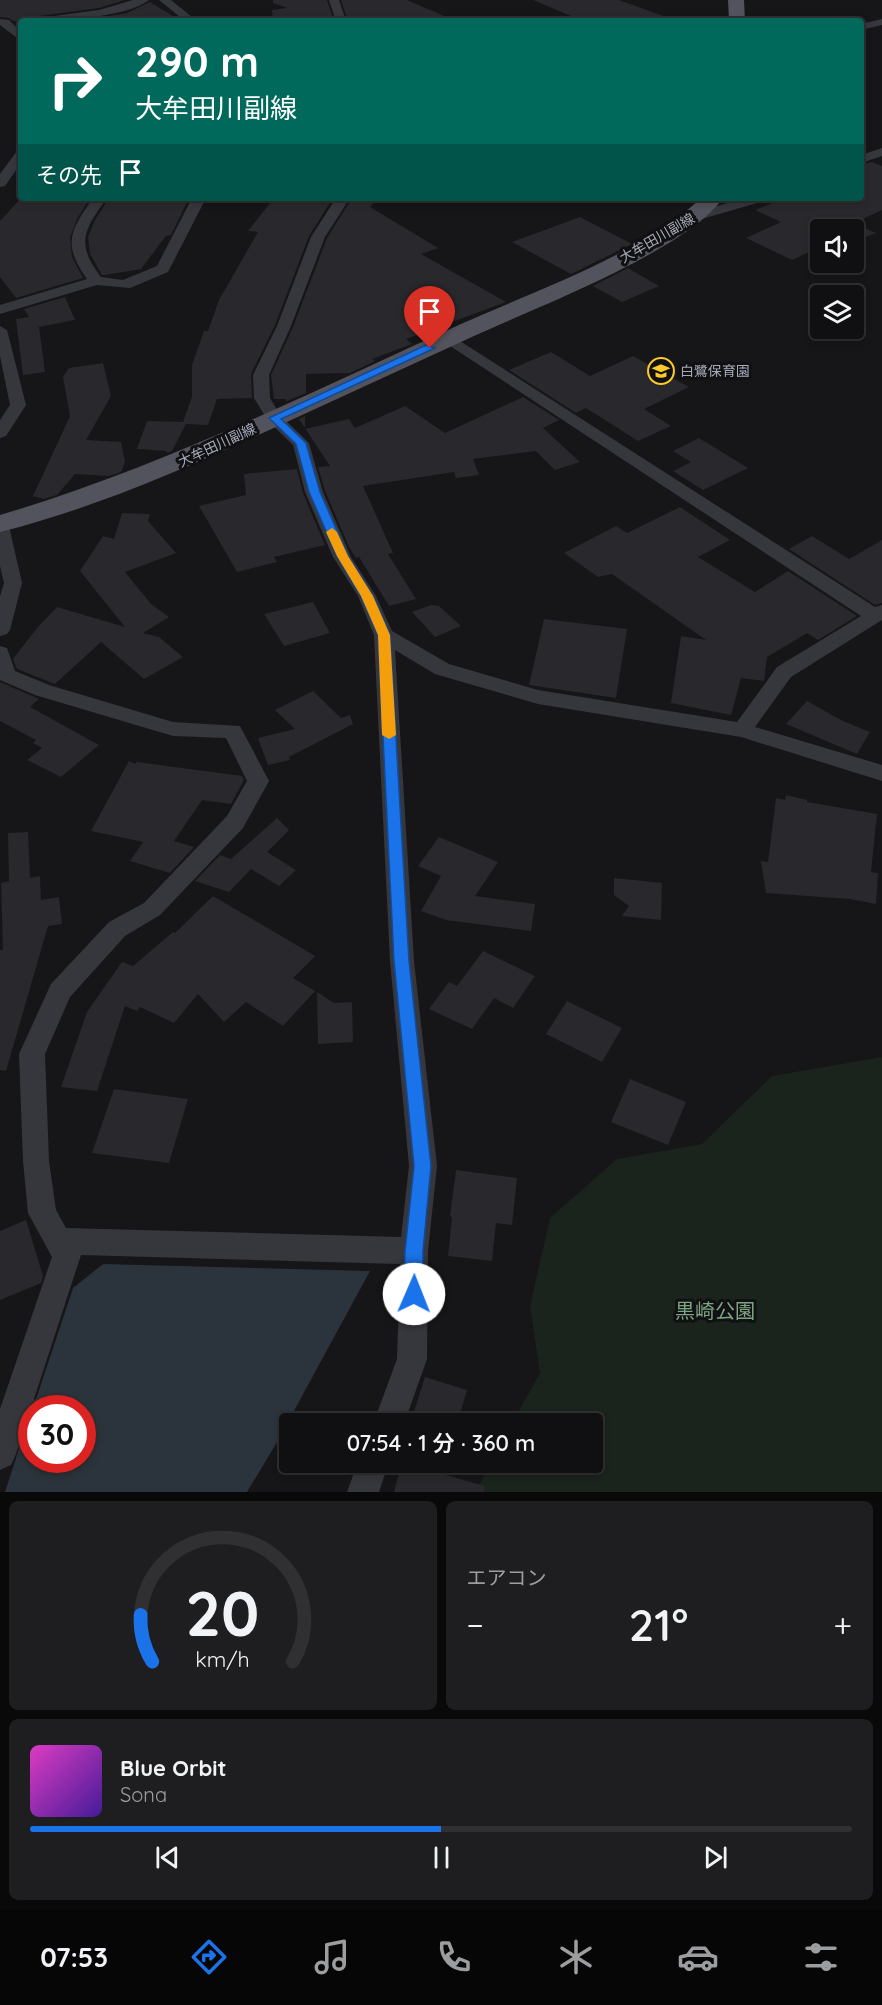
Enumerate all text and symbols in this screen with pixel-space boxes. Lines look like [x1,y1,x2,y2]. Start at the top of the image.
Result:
text: 290 m [135,35,259,88]
icon: right [36,42,114,120]
text: 大牟田川副線 [135,91,297,125]
icon: arrive [114,156,147,189]
text: その先 [36,161,102,189]
street label: 大牟田川副線 [616,209,698,267]
map controls [810,219,864,339]
button: sound [810,219,864,273]
button: layers [810,285,864,339]
pin [404,286,455,348]
icon: arrive [413,295,446,328]
school or university icon: 白鷺保育園 [646,356,676,386]
place label: 白鷺保育園 [680,362,750,380]
street label: 大牟田川副線 [175,419,259,471]
position arrow [382,1262,446,1326]
park label: 黒崎公園 [675,1298,755,1323]
speed limit sign: 30 [18,1395,96,1473]
text: 07:54 · 1 分 · 360 m [347,1429,535,1457]
text: エアコン [467,1565,547,1590]
text: 20 [186,1574,260,1652]
text: 21° [629,1596,688,1652]
text: − [467,1604,484,1645]
text: + [833,1604,852,1645]
text: km/h [196,1647,250,1673]
text: Blue Orbit [120,1754,226,1782]
text: Sona [120,1782,167,1807]
icon: previous [151,1841,184,1874]
icon: pause [425,1841,458,1874]
icon: next [699,1841,732,1874]
icon: directions [188,1936,230,1978]
icon: music [311,1936,353,1978]
icon: phone [433,1936,475,1978]
icon: climate [555,1936,597,1978]
icon: car [677,1936,719,1978]
icon: filters [800,1936,842,1978]
text: 07:53 [40,1940,108,1974]

